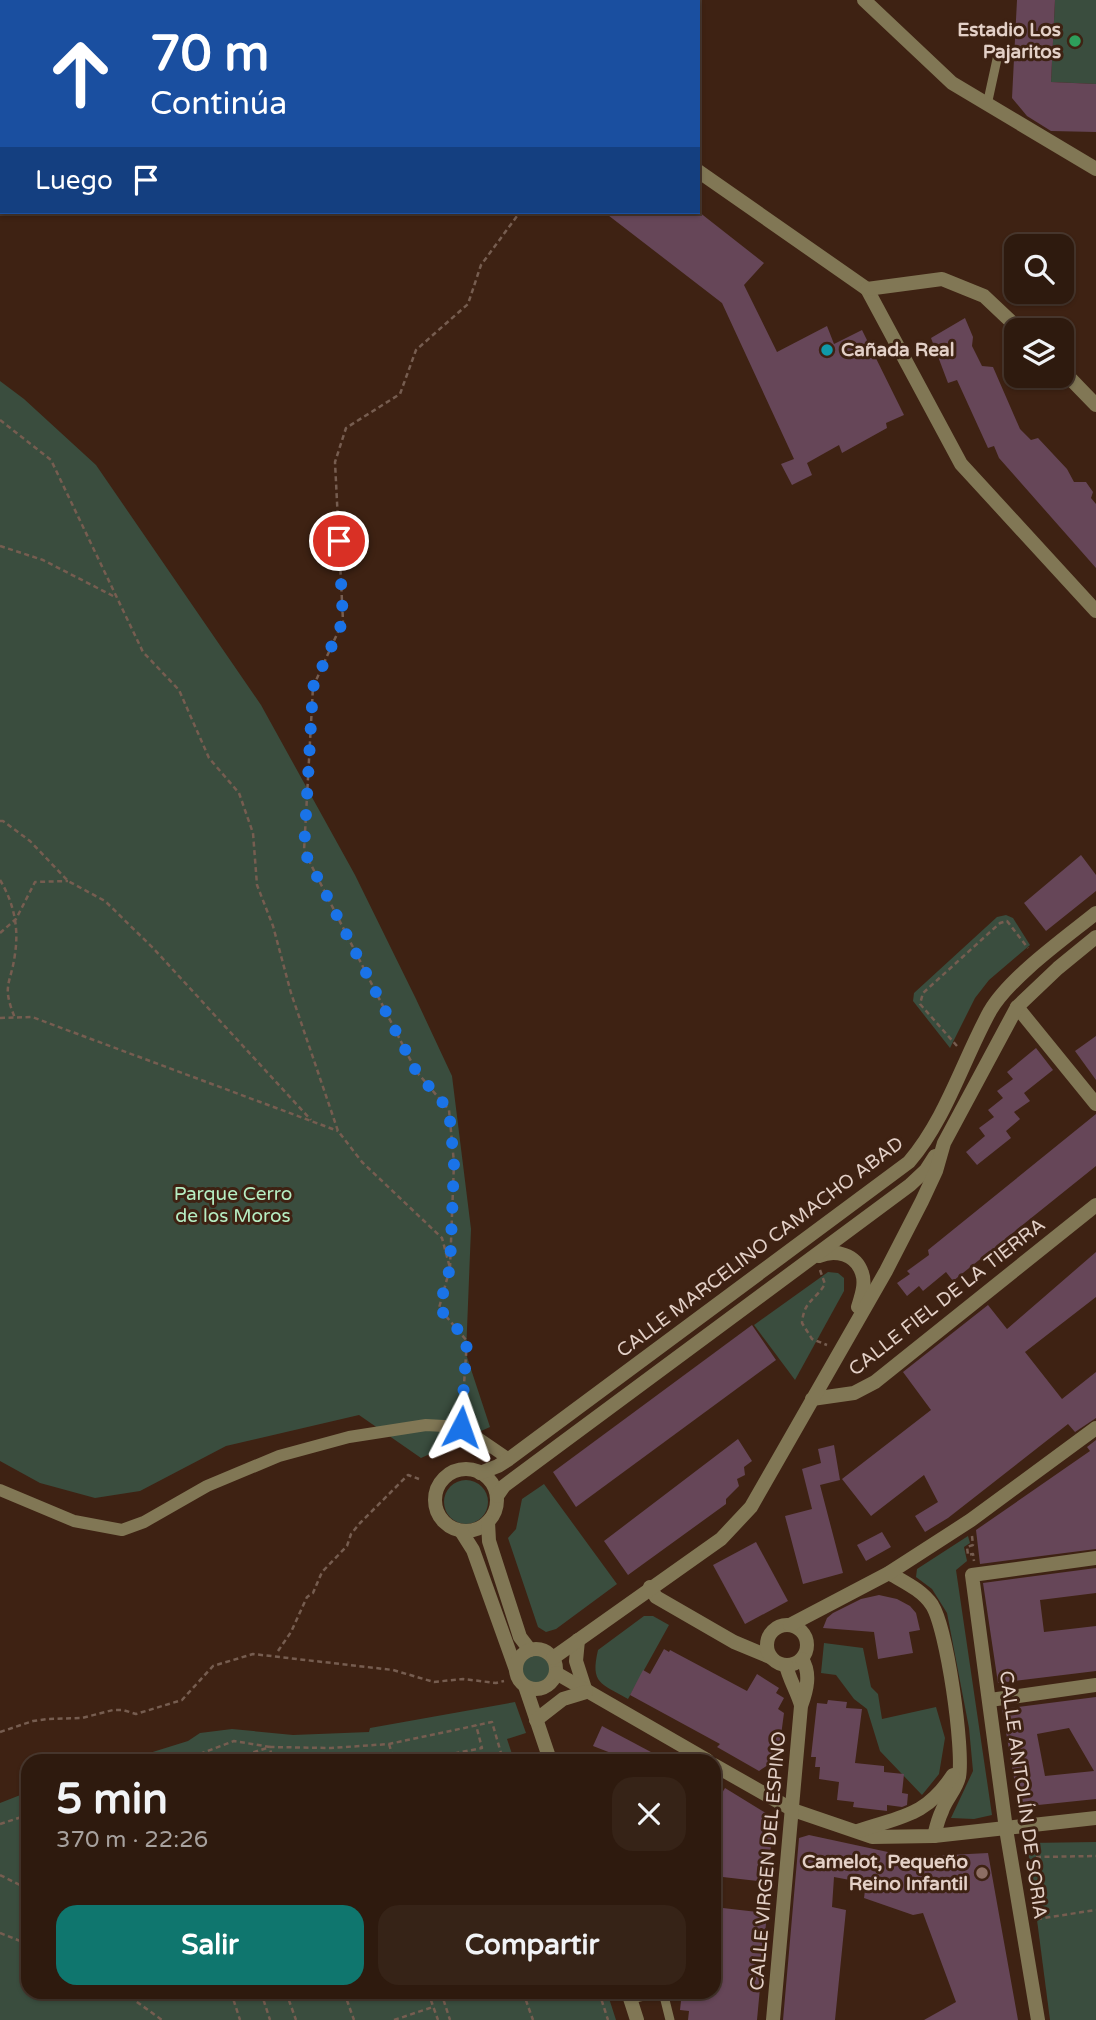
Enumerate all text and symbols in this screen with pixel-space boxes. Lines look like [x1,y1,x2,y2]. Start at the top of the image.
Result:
place label: Estadio Los Pajaritos [957,19,1061,64]
text: 70 m [150,25,269,84]
icon: ahead [35,28,126,119]
marker: Estadio Los Pajaritos [1067,33,1083,49]
text: Continúa [150,85,287,123]
icon: arrive [127,161,165,199]
text: Luego [35,165,113,196]
map controls [1004,234,1074,388]
button: search [1004,234,1074,304]
button: layers [1004,318,1074,388]
place label: Cañada Real [841,339,954,361]
marker: Cañada Real [819,342,835,358]
pin [309,511,369,571]
icon: arrive [320,522,358,560]
street label: CALLE MARCELINO CAMACHO ABAD [612,1132,908,1362]
park label: Parque Cerro de los Moros [174,1183,292,1227]
street label: CALLE FIEL DE LA TIERRA [845,1214,1049,1380]
position arrow [424,1390,498,1464]
street label: CALLE ANTOLÍN DE SORIA [995,1669,1052,1921]
street label: CALLE VIRGEN DEL ESPINO [746,1730,790,1992]
text: 5 min [56,1774,168,1825]
button: close [612,1777,686,1851]
text: 370 m · 22:26 [56,1826,208,1854]
place label: Camelot, Pequeño Reino Infantil [802,1851,968,1895]
marker: Camelot, Pequeño Reino Infantil [974,1865,990,1881]
button: Salir [56,1905,364,1985]
button: Compartir [378,1905,686,1985]

